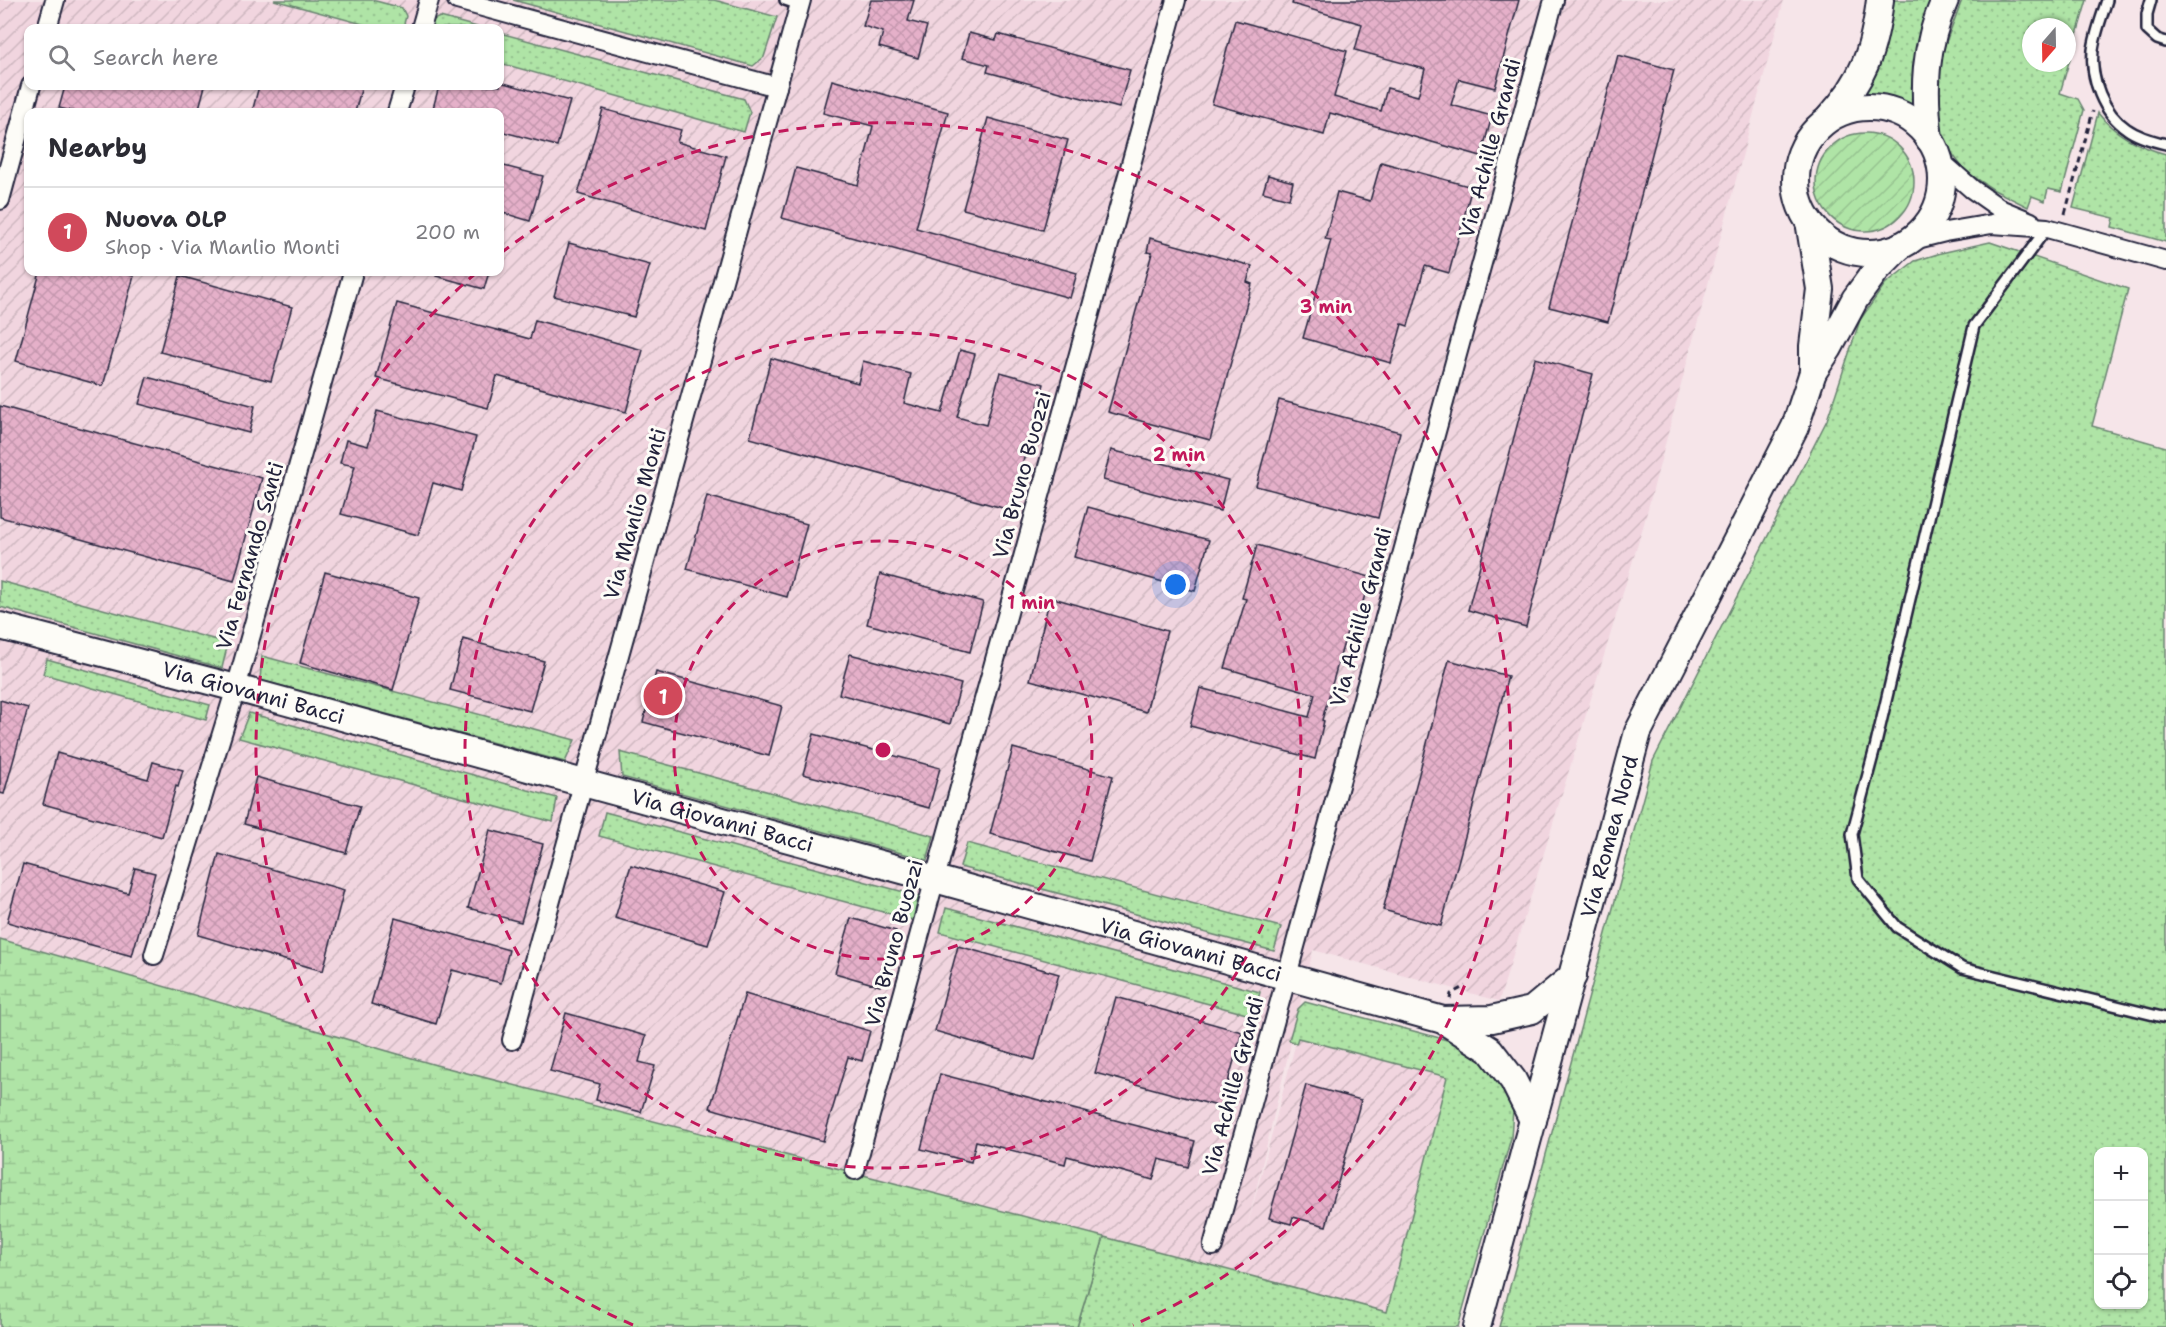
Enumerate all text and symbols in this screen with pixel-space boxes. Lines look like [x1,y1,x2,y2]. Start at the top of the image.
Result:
north arrow [2022,18,2076,72]
search box [24,24,504,90]
icon: search [45,41,78,74]
text: Search here [93,43,219,72]
street label: Via Achille Grandi [1453,55,1527,241]
text: Nearby [48,130,147,165]
text: Nuova OLP [105,205,227,234]
text: 1 [63,219,72,245]
text: 200 m [415,219,480,245]
text: Shop · Via Manlio Monti [105,234,340,260]
text: 3 min [1300,295,1352,319]
street label: Via Bruno Buozzi [986,388,1058,562]
street label: Via Manlio Monti [597,425,673,603]
text: 2 min [1153,443,1205,467]
street label: Via Fernando Santi [210,458,290,654]
street label: Via Achille Grandi [1324,524,1398,710]
your location [1161,570,1190,599]
text: 1 min [1007,591,1055,615]
street label: Via Giovanni Bacci [159,655,348,731]
pin: 1 [644,674,682,718]
centre of rings [873,740,893,760]
street label: Via Romea Nord [1574,752,1645,921]
street label: Via Giovanni Bacci [628,783,816,859]
street label: Via Bruno Buozzi [858,856,930,1030]
street label: Via Giovanni Bacci [1096,911,1285,989]
street label: Via Achille Grandi [1196,993,1270,1179]
map controls [2094,1147,2148,1309]
button: + [2094,1147,2148,1201]
button: − [2094,1201,2148,1255]
button: locate [2094,1255,2148,1309]

